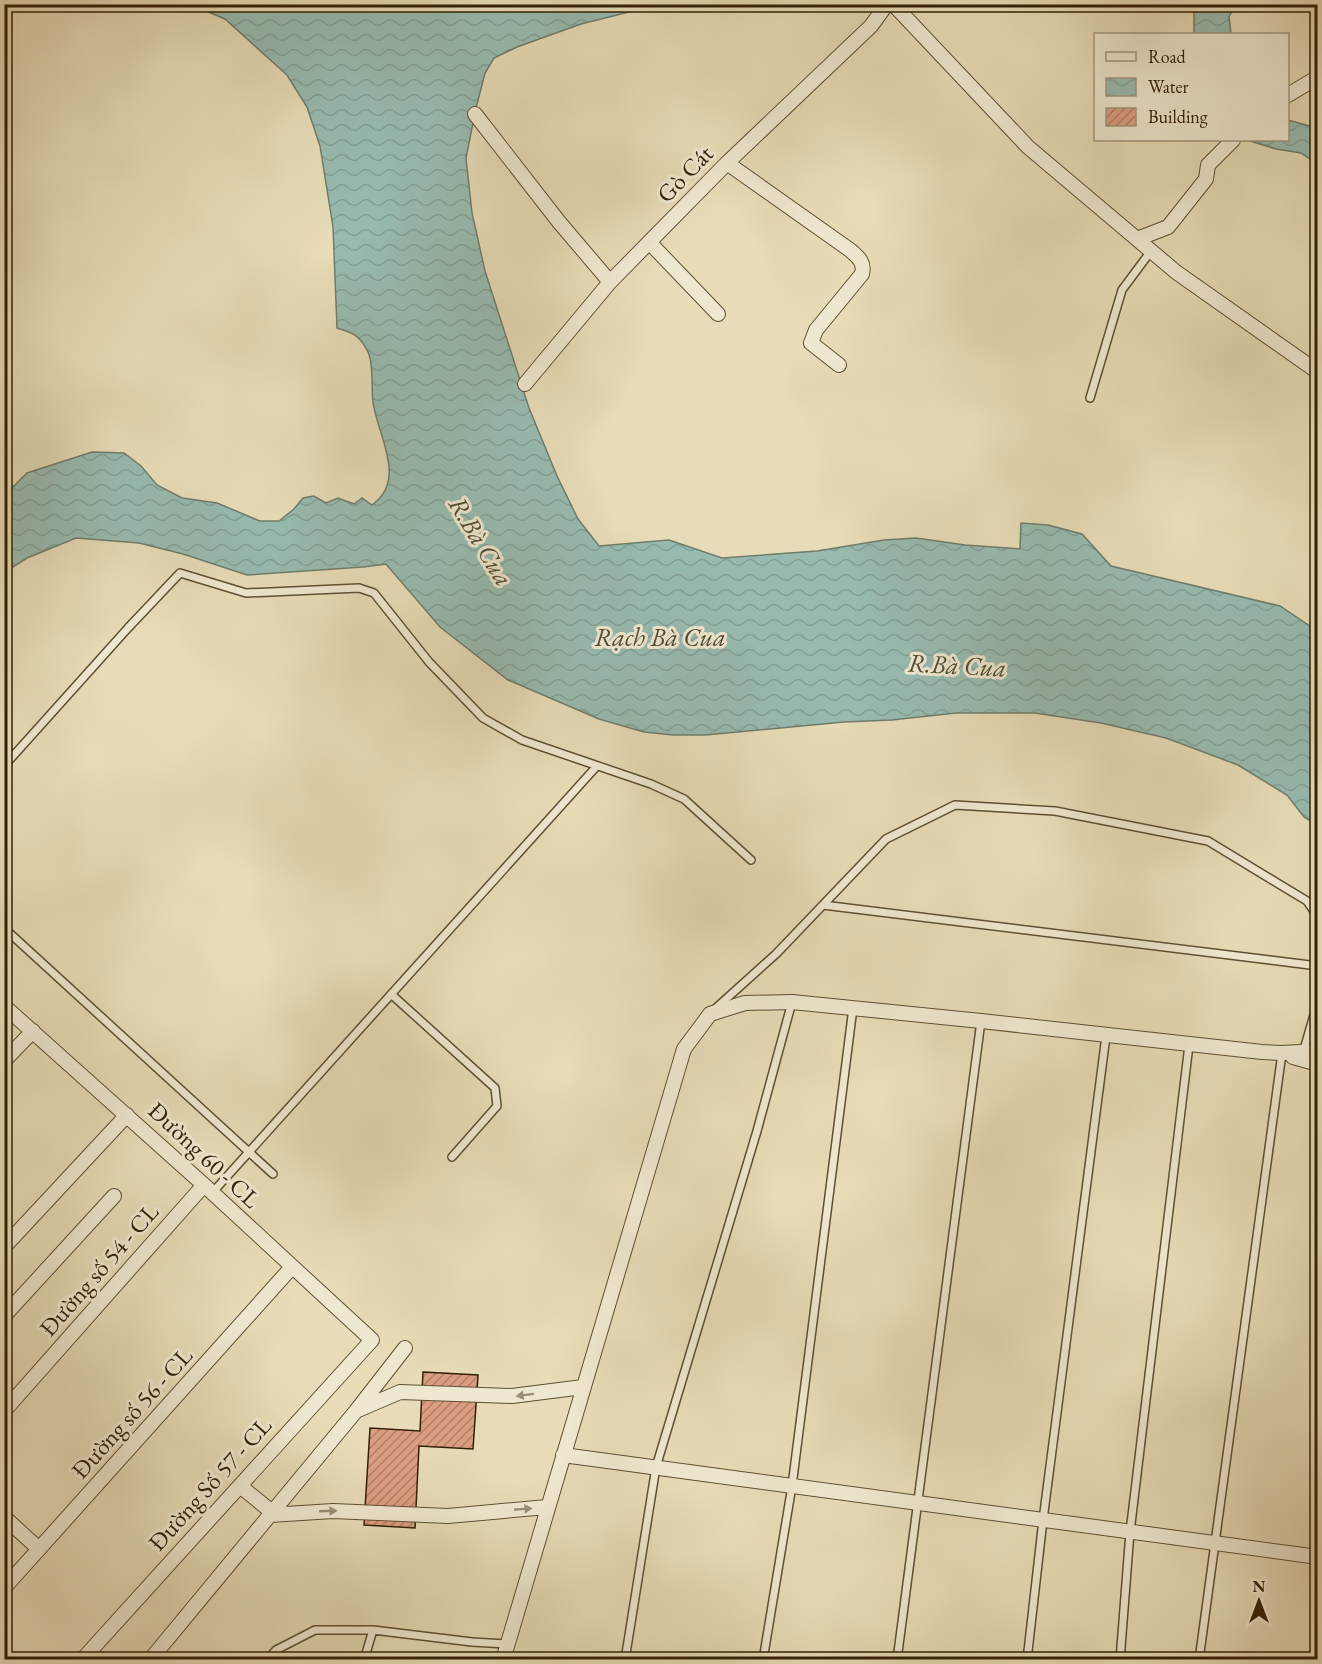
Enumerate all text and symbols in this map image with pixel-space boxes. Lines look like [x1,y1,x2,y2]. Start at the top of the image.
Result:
legend [1094,33,1289,141]
text: Road [1148,45,1187,68]
text: Water [1148,75,1189,98]
text: Building [1148,105,1208,128]
street label: Gò Cát [650,138,720,209]
water label: R.Bà Cua [441,490,521,592]
water label: Rạch Bà Cua [594,620,726,654]
water label: R.Bà Cua [907,645,1007,685]
street label: Đường 60 - CL [142,1095,267,1214]
street label: Đường số 54 - CL [32,1197,165,1343]
street label: Đường số 56 - CL [64,1340,199,1485]
one-way arrow [515,1390,534,1400]
street label: Đường Số 57 - CL [141,1410,278,1557]
one-way arrow [513,1504,532,1514]
one-way arrow [319,1507,338,1516]
north arrow [1229,1571,1289,1631]
text: N [1253,1576,1266,1597]

